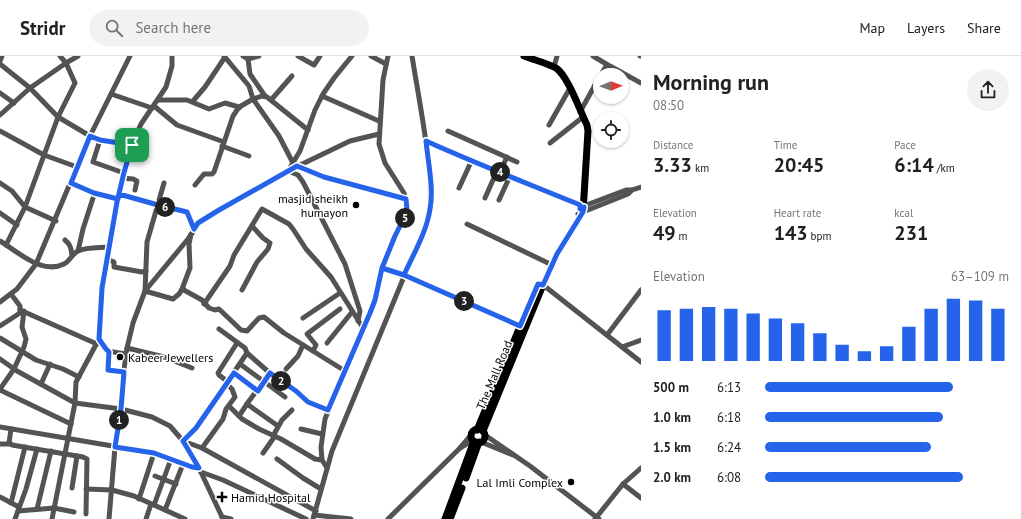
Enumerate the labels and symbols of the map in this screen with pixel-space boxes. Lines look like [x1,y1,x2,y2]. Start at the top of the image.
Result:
north arrow [593,68,629,104]
pin [115,128,149,162]
pin: 4 [490,162,510,182]
place label: masjid sheikh humayon [278,191,348,220]
pin: 6 [155,197,175,217]
marker: masjid sheikh humayon [351,200,361,210]
pin: 5 [395,208,415,228]
pin: 3 [454,291,474,311]
street label: The Mall Road [473,338,515,412]
place label: Kabeer Jewellers [128,350,213,365]
marker: Kabeer Jewellers [115,352,125,362]
pin: 2 [271,371,291,391]
pin: 1 [109,410,129,430]
place label: Lal Imli Complex [477,475,563,490]
marker: Lal Imli Complex [566,477,576,487]
place label: Hamid Hospital [231,490,311,505]
marker: Hamid Hospital [216,491,228,503]

